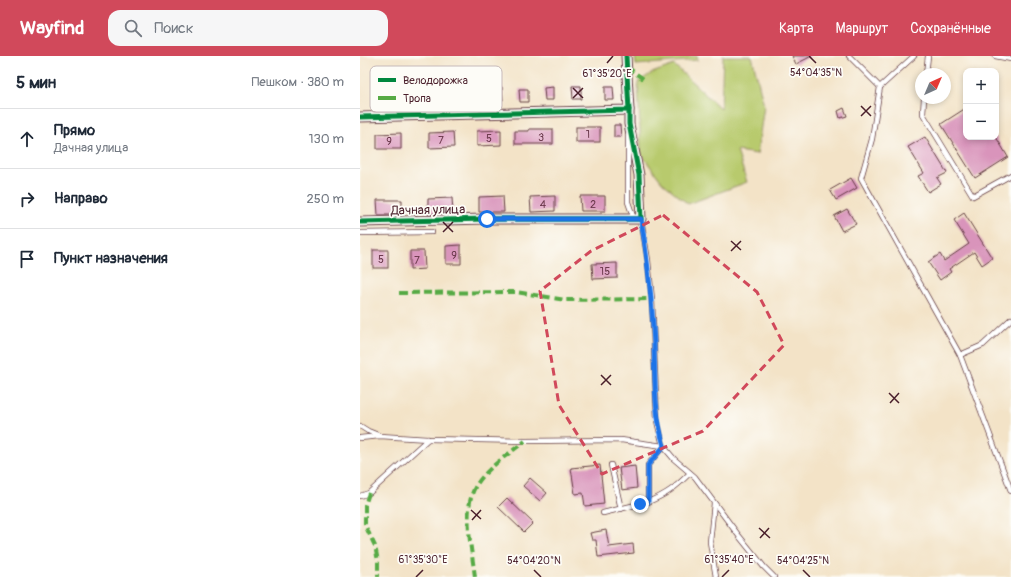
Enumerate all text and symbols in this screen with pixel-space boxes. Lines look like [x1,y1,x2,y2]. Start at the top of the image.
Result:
search box [108,10,388,46]
text: Wayfind [20,16,84,40]
icon: search [122,17,144,39]
text: Поиск [154,19,193,38]
text: Карта [779,20,814,37]
text: Маршрут [836,20,888,37]
text: Сохранённые [910,20,991,37]
legend [370,66,502,112]
text: 54°04'35"N [790,67,842,79]
text: 61°35'20"E [583,68,631,80]
north arrow [915,68,951,104]
map controls [963,68,999,140]
button: + [963,68,999,104]
text: 5 мин [16,72,56,93]
text: Пешком · 380 m [251,74,344,90]
text: Велодорожка [403,74,468,87]
text: Тропа [403,92,431,105]
button: − [963,104,999,140]
text: Прямо [54,121,95,140]
icon: ahead [16,128,38,150]
house number: 1 [586,128,590,141]
text: 130 m [308,131,344,147]
house number: 3 [538,131,544,144]
house number: 5 [486,132,492,145]
house number: 7 [438,134,444,147]
house number: 9 [386,135,392,148]
text: Дачная улица [54,140,128,156]
icon: right [16,188,38,210]
text: Направо [54,189,108,208]
text: 250 m [306,191,344,207]
house number: 4 [540,198,547,211]
house number: 2 [590,198,596,211]
street label: Дачная улица [390,201,465,219]
route start [478,210,496,228]
icon: arrive [16,248,38,270]
text: Пункт назначения [54,249,168,268]
house number: 9 [451,249,457,262]
house number: 5 [378,253,384,266]
house number: 7 [414,254,420,267]
house number: 15 [600,265,610,278]
route end [631,495,649,513]
text: 61°35'30"E [399,554,447,566]
text: 61°35'40"E [705,554,753,566]
text: 54°04'20"N [507,555,561,567]
text: 54°04'25"N [777,555,829,567]

